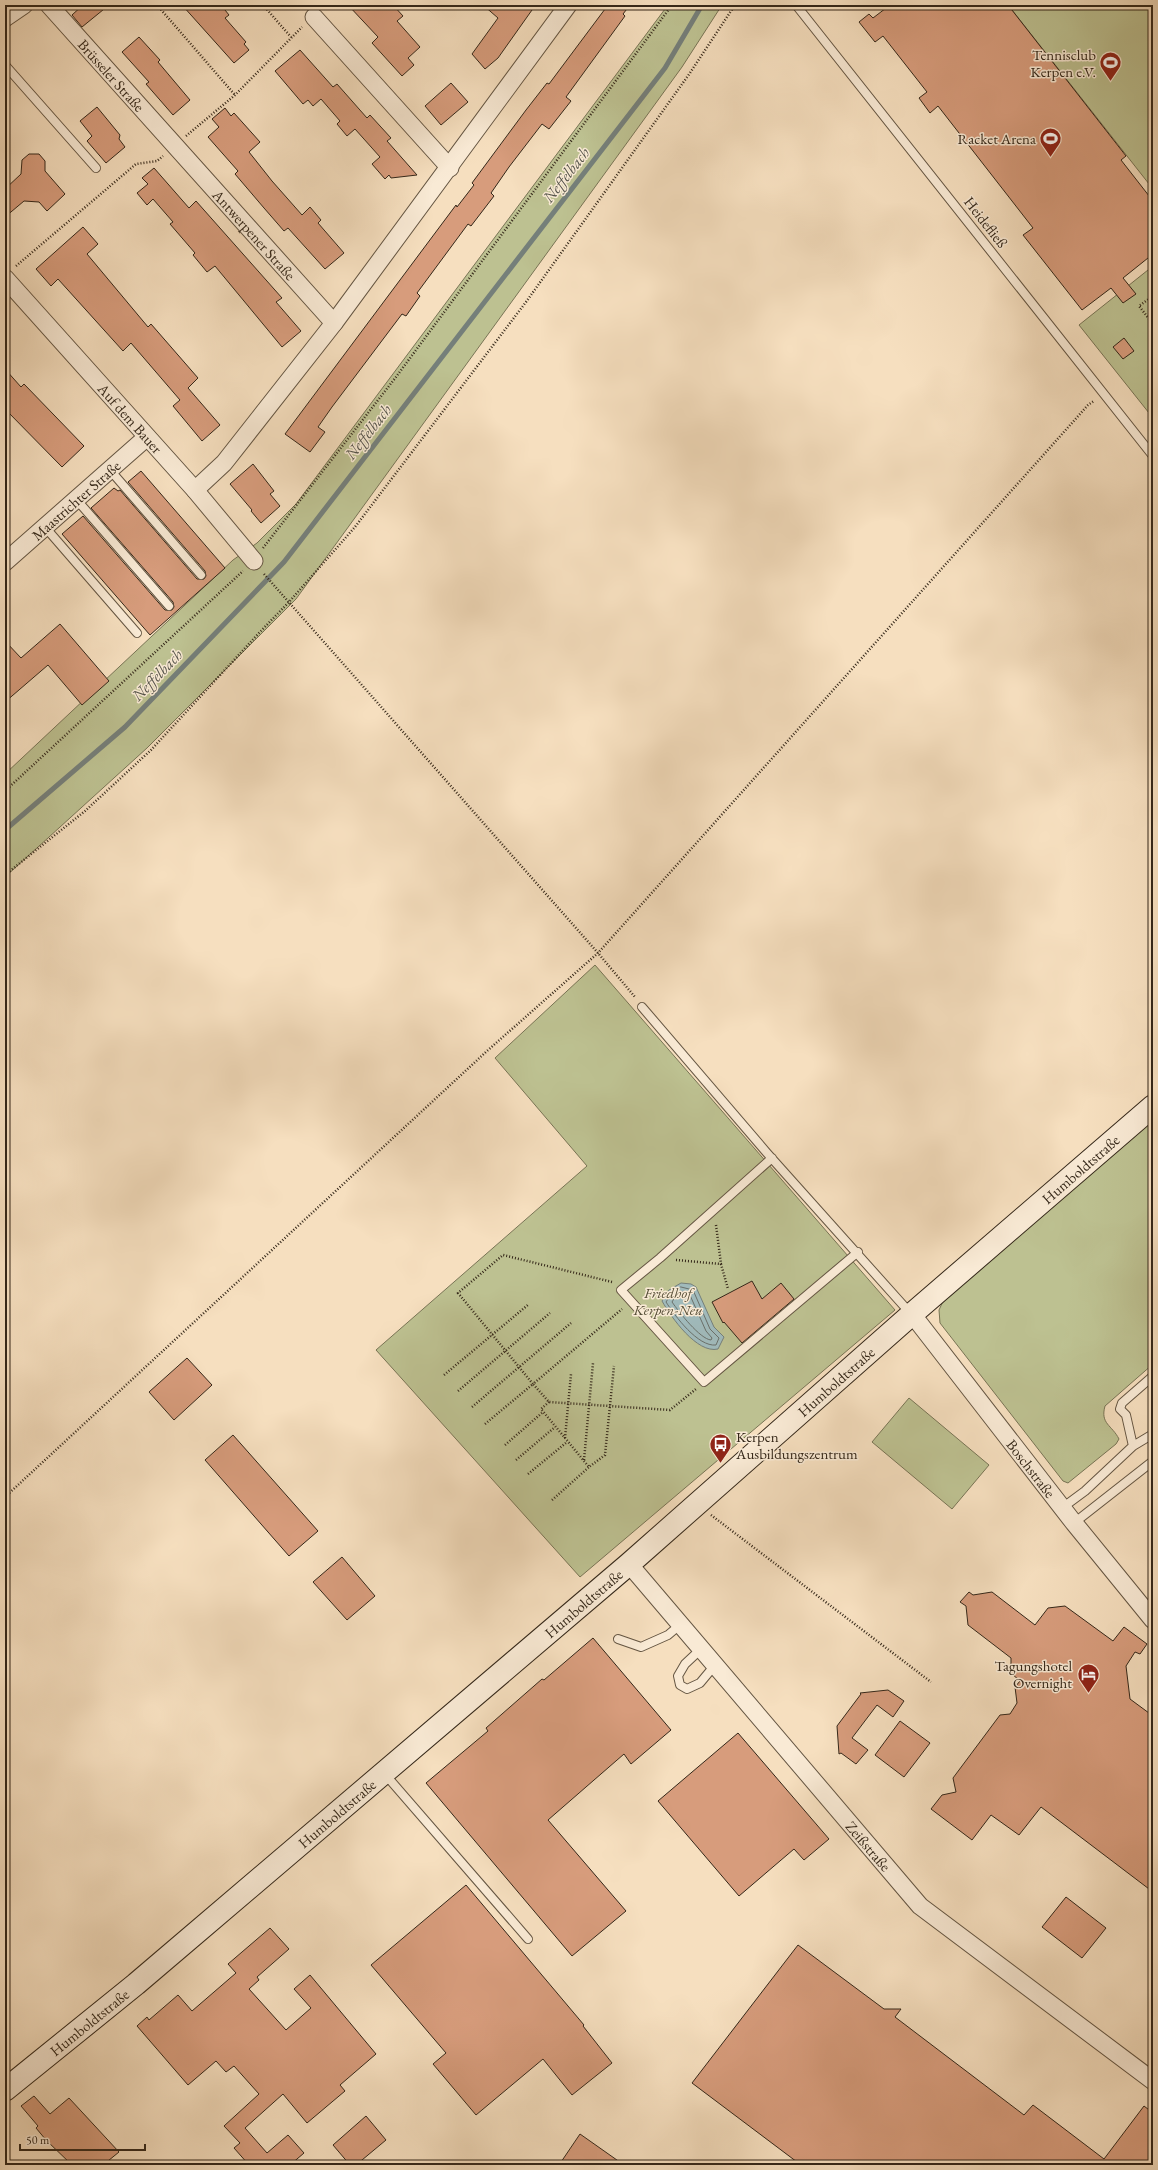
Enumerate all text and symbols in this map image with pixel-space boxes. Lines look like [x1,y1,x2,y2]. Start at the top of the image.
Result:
street label: Brüsseler Straße [74,35,149,115]
place label: Tennisclub Kerpen e.V. [1031,45,1096,81]
sports icon: Tennisclub Kerpen e.V. [1098,50,1124,83]
sports icon: Racket Arena [1038,125,1064,158]
place label: Racket Arena [957,129,1036,148]
water label: Neffelbach [537,143,594,208]
street label: Antwerpener Straße [208,184,300,284]
street label: Heidefließ [960,193,1012,252]
street label: Auf dem Bauer [93,378,167,457]
water label: Neffelbach [339,400,396,465]
street label: Maastrichter Straße [27,456,124,544]
water label: Neffelbach [126,644,187,706]
street label: Humboldtstraße [1037,1130,1123,1208]
park label: Friedhof Kerpen-Neu [632,1283,703,1319]
street label: Humboldtstraße [793,1342,878,1420]
place label: Kerpen Ausbildungszentrum [735,1427,858,1463]
bus stop icon: Kerpen Ausbildungszentrum [708,1432,734,1465]
street label: Boschstraße [1003,1435,1060,1501]
street label: Humboldtstraße [540,1564,626,1642]
place label: Tagungshotel Overnight [995,1656,1072,1692]
hotel icon: Tagungshotel Overnight [1075,1661,1101,1694]
street label: Humboldtstraße [294,1774,380,1852]
street label: Zeißstraße [842,1817,896,1875]
street label: Humboldtstraße [45,1984,133,2060]
scale bar [20,2126,145,2152]
text: 50 m [26,2132,50,2148]

